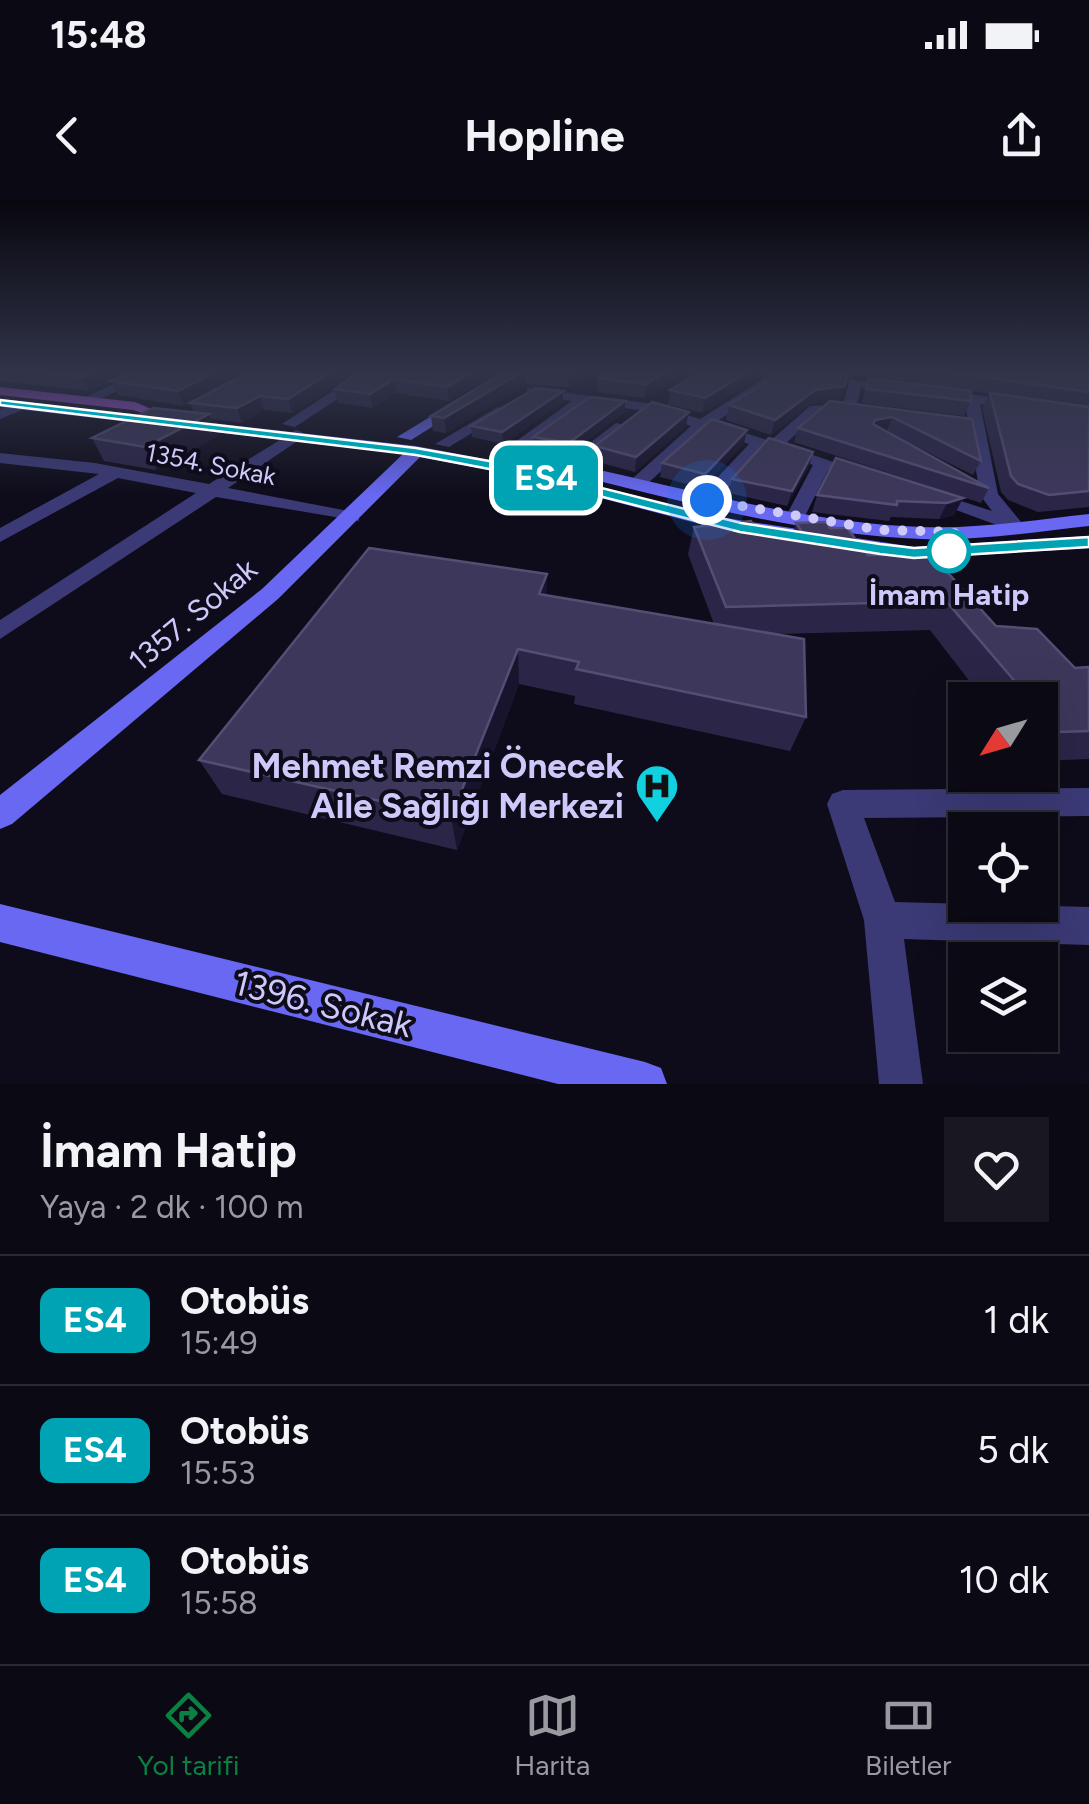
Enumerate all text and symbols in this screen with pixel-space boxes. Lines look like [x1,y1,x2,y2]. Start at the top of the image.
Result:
text: 15:48 [50,12,147,58]
icon: back [40,108,95,163]
text: Hopline [464,108,625,162]
icon: share [994,108,1049,163]
street label: 1354. Sokak [143,437,279,491]
line badge: ES4 [488,446,604,510]
text: ES4 [514,457,578,499]
your location [682,475,732,525]
marker: İmam Hatip [928,530,970,572]
street label: 1357. Sokak [121,550,265,679]
place label: İmam Hatip [869,576,1029,613]
north arrow [948,682,1058,792]
map controls [948,682,1058,1052]
place label: Mehmet Remzi Önecek Aile Sağlığı Merkezi [252,745,624,827]
hospital icon: Mehmet Remzi Önecek Aile Sağlığı Merkezi [634,763,680,824]
button: locate [948,812,1058,922]
button: layers [948,942,1058,1052]
street label: 1396. Sokak [229,962,417,1046]
button: heart [944,1117,1049,1222]
text: İmam Hatip [40,1121,297,1179]
text: Yaya · 2 dk · 100 m [40,1188,304,1226]
text: Otobüs [180,1278,309,1324]
text: 1 dk [983,1297,1049,1343]
text: ES4 [63,1299,127,1341]
text: 15:49 [180,1324,258,1362]
text: Otobüs [180,1408,309,1454]
text: 5 dk [977,1427,1049,1473]
text: ES4 [63,1429,127,1471]
text: 15:53 [180,1454,256,1492]
text: Otobüs [180,1538,309,1584]
text: 10 dk [959,1557,1049,1603]
text: ES4 [63,1559,127,1601]
text: 15:58 [180,1584,258,1622]
tab: Yol tarifi [137,1688,240,1782]
tab: Harita [514,1688,590,1782]
tab: Biletler [865,1688,952,1782]

